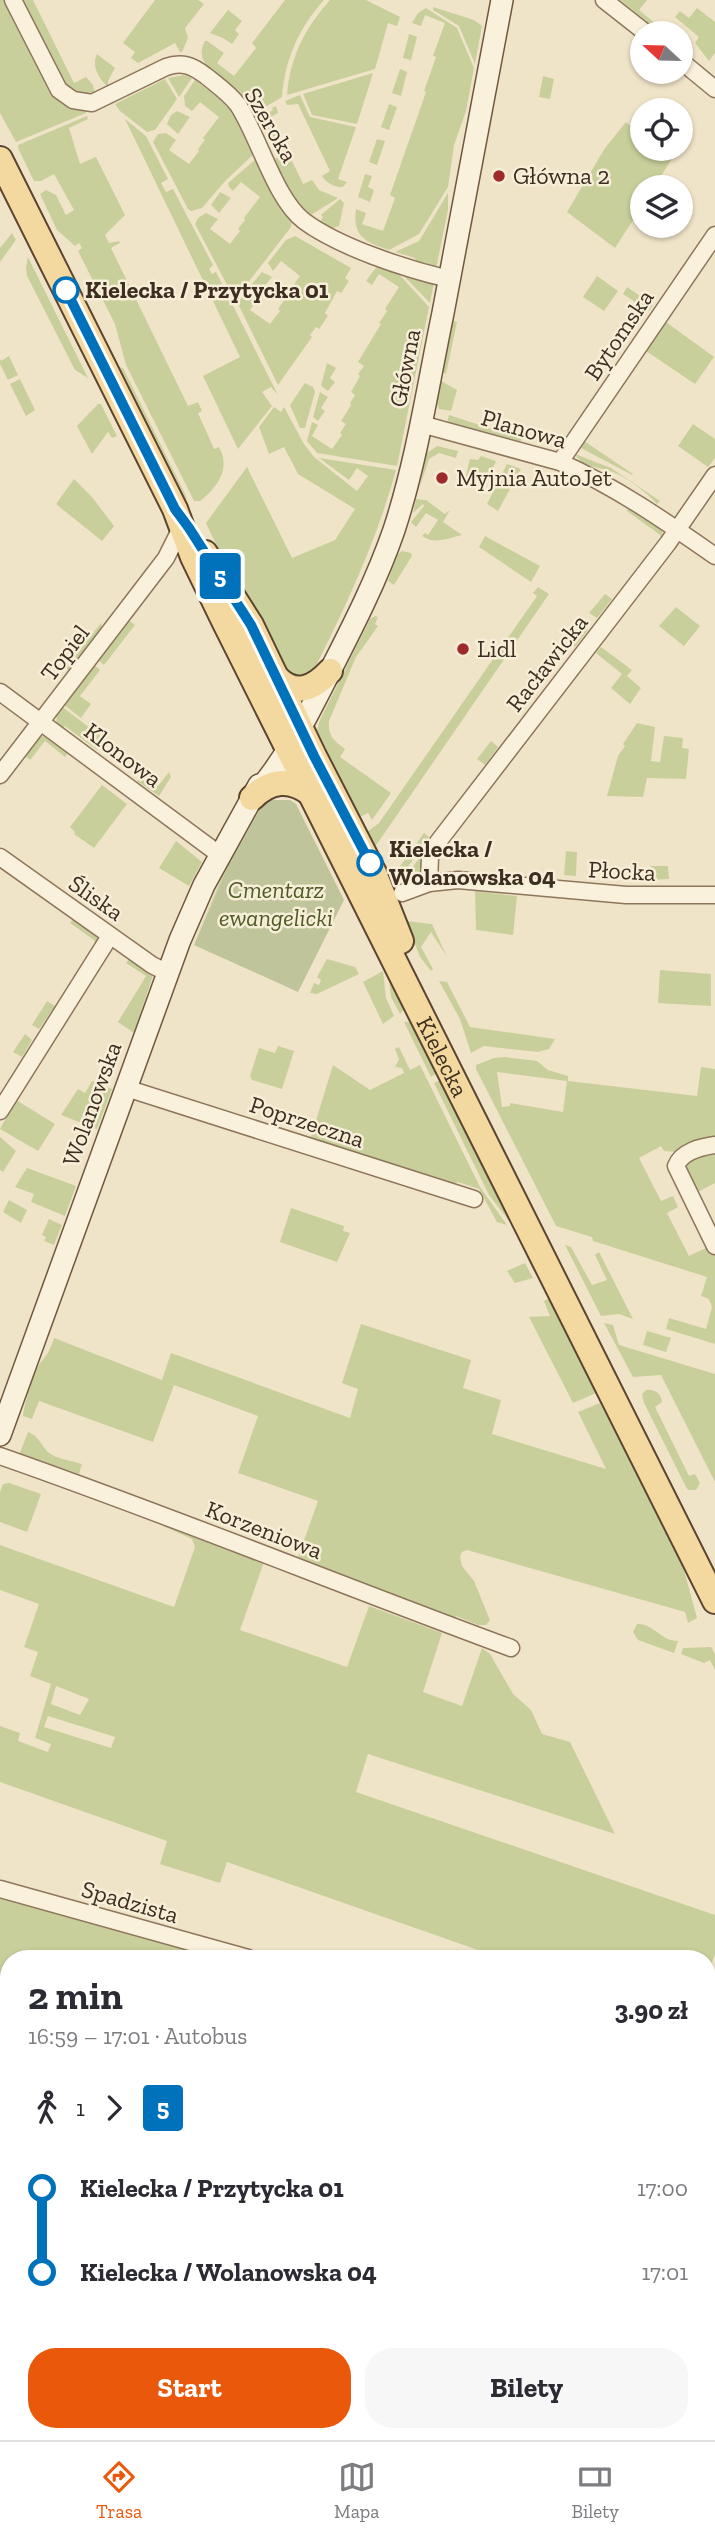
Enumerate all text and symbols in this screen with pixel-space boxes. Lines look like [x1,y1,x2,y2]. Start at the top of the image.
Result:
north arrow [630,21,693,84]
map controls [630,21,693,238]
street label: Szeroka [238,82,305,168]
button: locate [630,98,693,161]
place label: Główna 2 [513,161,610,190]
marker: Główna 2 [491,168,507,184]
button: layers [630,175,693,238]
place label: Kielecka / Przytycka 01 [85,275,329,304]
marker: Kielecka / Przytycka 01 [53,277,79,303]
street label: Bytomska [578,284,660,386]
street label: Główna [383,326,426,409]
street label: Planowa [478,403,571,455]
place label: Myjnia AutoJet [456,463,612,492]
marker: Myjnia AutoJet [434,470,450,486]
line badge: 5 [197,553,243,599]
text: 5 [214,561,226,590]
street label: Racławicka [500,608,594,717]
street label: Topiel [34,619,95,687]
place label: Lidl [477,634,516,663]
marker: Lidl [455,641,471,657]
street label: Klonowa [79,716,168,793]
place label: Kielecka / Wolanowska 04 [389,834,556,891]
marker: Kielecka / Wolanowska 04 [357,850,383,876]
street label: Płocka [587,854,657,887]
street label: Śliska [63,868,130,927]
park label: Cmentarz ewangelicki [219,875,333,932]
street label: Kielecka [410,1011,475,1102]
street label: Wolanowska [56,1037,128,1170]
street label: Poprzeczna [246,1089,369,1154]
street label: Korzeniowa [202,1494,327,1565]
street label: Spadzista [78,1874,182,1929]
text: 2 min [28,1973,123,2019]
text: 3.90 zł [614,1994,688,2026]
text: 16:59 – 17:01 · Autobus [28,2022,247,2050]
icon: walk [28,2089,66,2127]
icon: forward [95,2089,133,2127]
text: 5 [157,2093,169,2122]
text: 1 [76,2094,85,2122]
text: Kielecka / Przytycka 01 [80,2172,344,2204]
text: 17:00 [637,2174,688,2202]
text: Kielecka / Wolanowska 04 [80,2256,377,2288]
text: 17:01 [641,2258,688,2286]
button: Start [28,2348,351,2428]
button: Bilety [365,2348,688,2428]
tab: Trasa [96,2458,142,2523]
tab: Mapa [334,2458,379,2523]
tab: Bilety [571,2458,619,2523]

